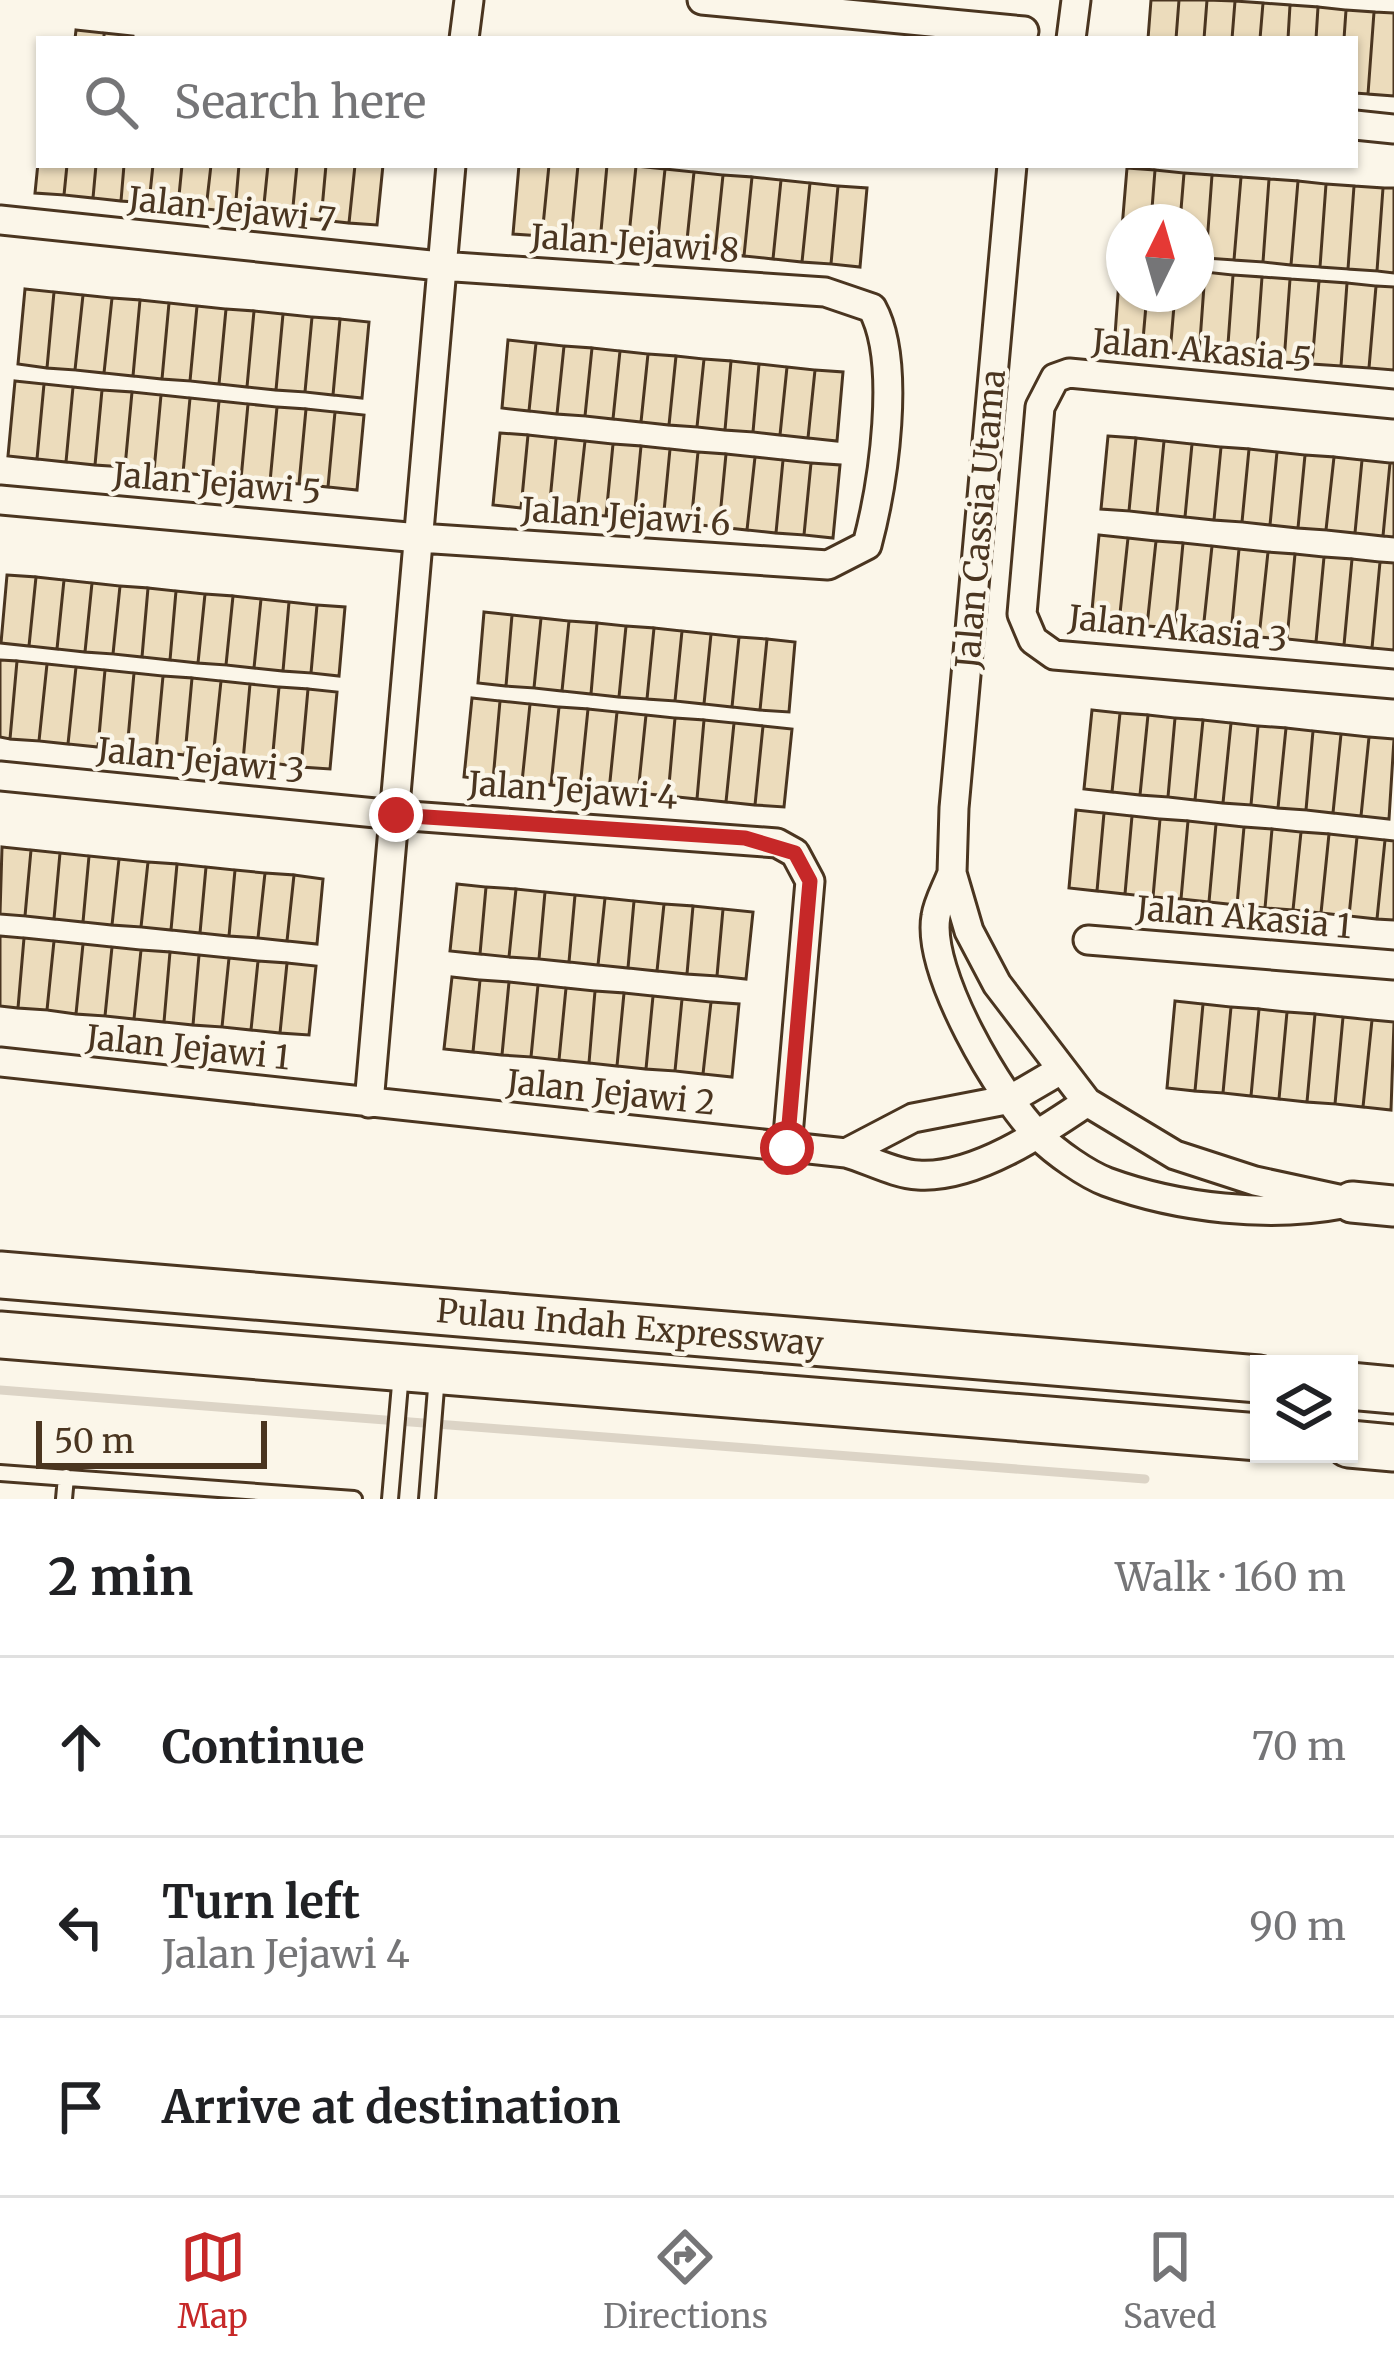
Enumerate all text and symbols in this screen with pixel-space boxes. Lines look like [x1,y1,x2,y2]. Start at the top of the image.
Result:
search box [36,36,1358,168]
icon: search [78,69,144,135]
text: Search here [174,74,426,130]
street label: Jalan Jejawi 7 [125,178,338,241]
north arrow [1106,204,1214,312]
street label: Jalan Jejawi 8 [528,216,741,271]
street label: Jalan Akasia 5 [1089,320,1313,381]
street label: Jalan Cassia Utama [947,368,1014,671]
street label: Jalan Jejawi 5 [110,454,323,513]
street label: Jalan Jejawi 6 [519,489,732,544]
street label: Jalan Akasia 3 [1065,597,1289,660]
street label: Jalan Jejawi 3 [94,729,307,792]
street label: Jalan Jejawi 4 [466,763,679,818]
route end [369,788,423,842]
street label: Jalan Akasia 1 [1134,888,1353,947]
street label: Jalan Jejawi 1 [83,1016,292,1079]
street label: Jalan Jejawi 2 [504,1061,717,1124]
route start [760,1121,814,1175]
street label: Pulau Indah Expressway [435,1290,826,1365]
map controls [1250,1355,1358,1463]
button: layers [1250,1355,1358,1463]
scale bar [36,1415,267,1468]
text: 50 m [54,1421,135,1462]
text: 2 min [48,1545,193,1609]
text: Walk · 160 m [1115,1553,1346,1602]
icon: ahead [48,1714,114,1780]
text: Continue [162,1719,364,1775]
text: 70 m [1252,1722,1346,1771]
text: Turn left [162,1874,360,1930]
icon: left [48,1894,114,1960]
text: 90 m [1249,1902,1346,1951]
text: Jalan Jejawi 4 [162,1930,410,1979]
icon: arrive [48,2074,114,2140]
text: Arrive at destination [162,2079,620,2135]
tab: Map [178,2224,248,2337]
tab: Directions [603,2224,768,2337]
tab: Saved [1123,2224,1216,2337]

